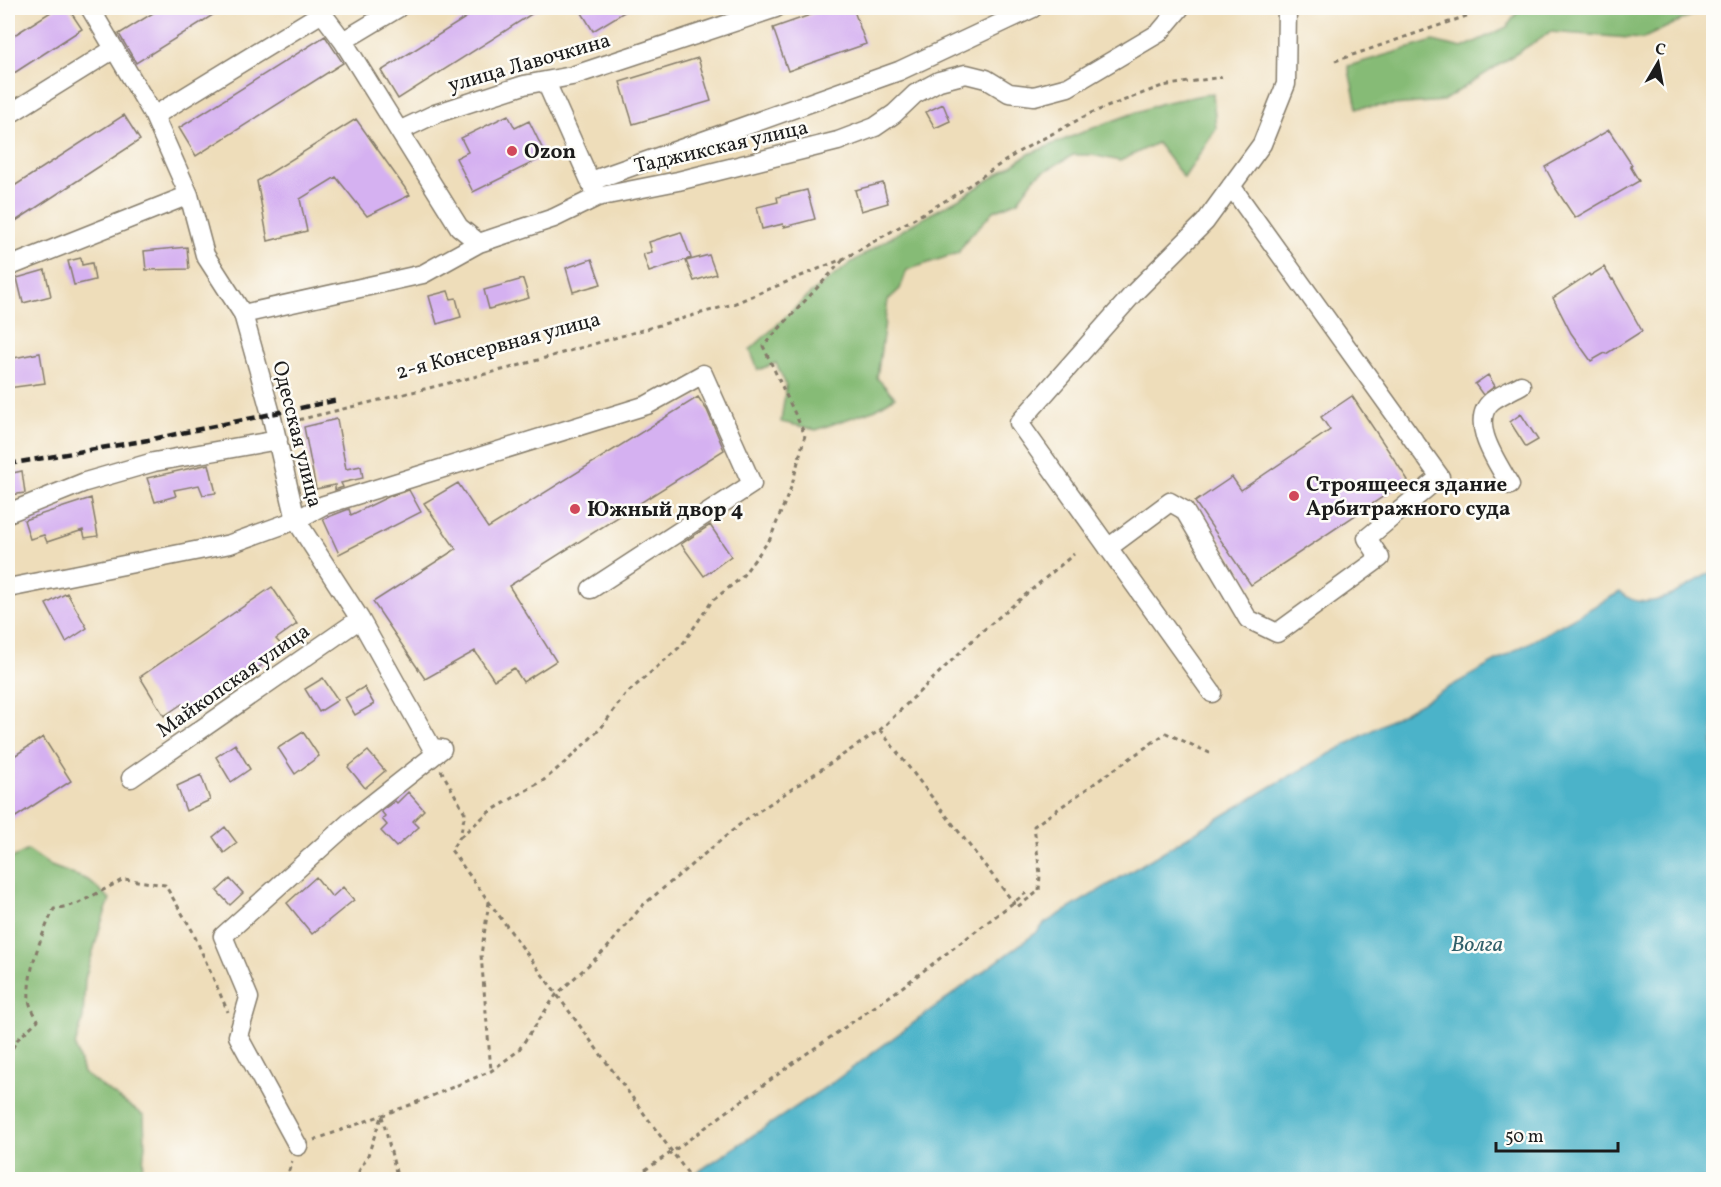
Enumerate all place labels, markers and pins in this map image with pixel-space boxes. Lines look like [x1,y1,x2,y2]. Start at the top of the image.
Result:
place label: Ozon [524,138,576,167]
marker: Ozon [505,144,519,158]
place label: Строящееся здание Арбитражного суда [1306,471,1511,524]
marker: Строящееся здание Арбитражного суда [1287,489,1301,503]
place label: Южный двор 4 [587,496,744,525]
marker: Южный двор 4 [568,502,582,516]

